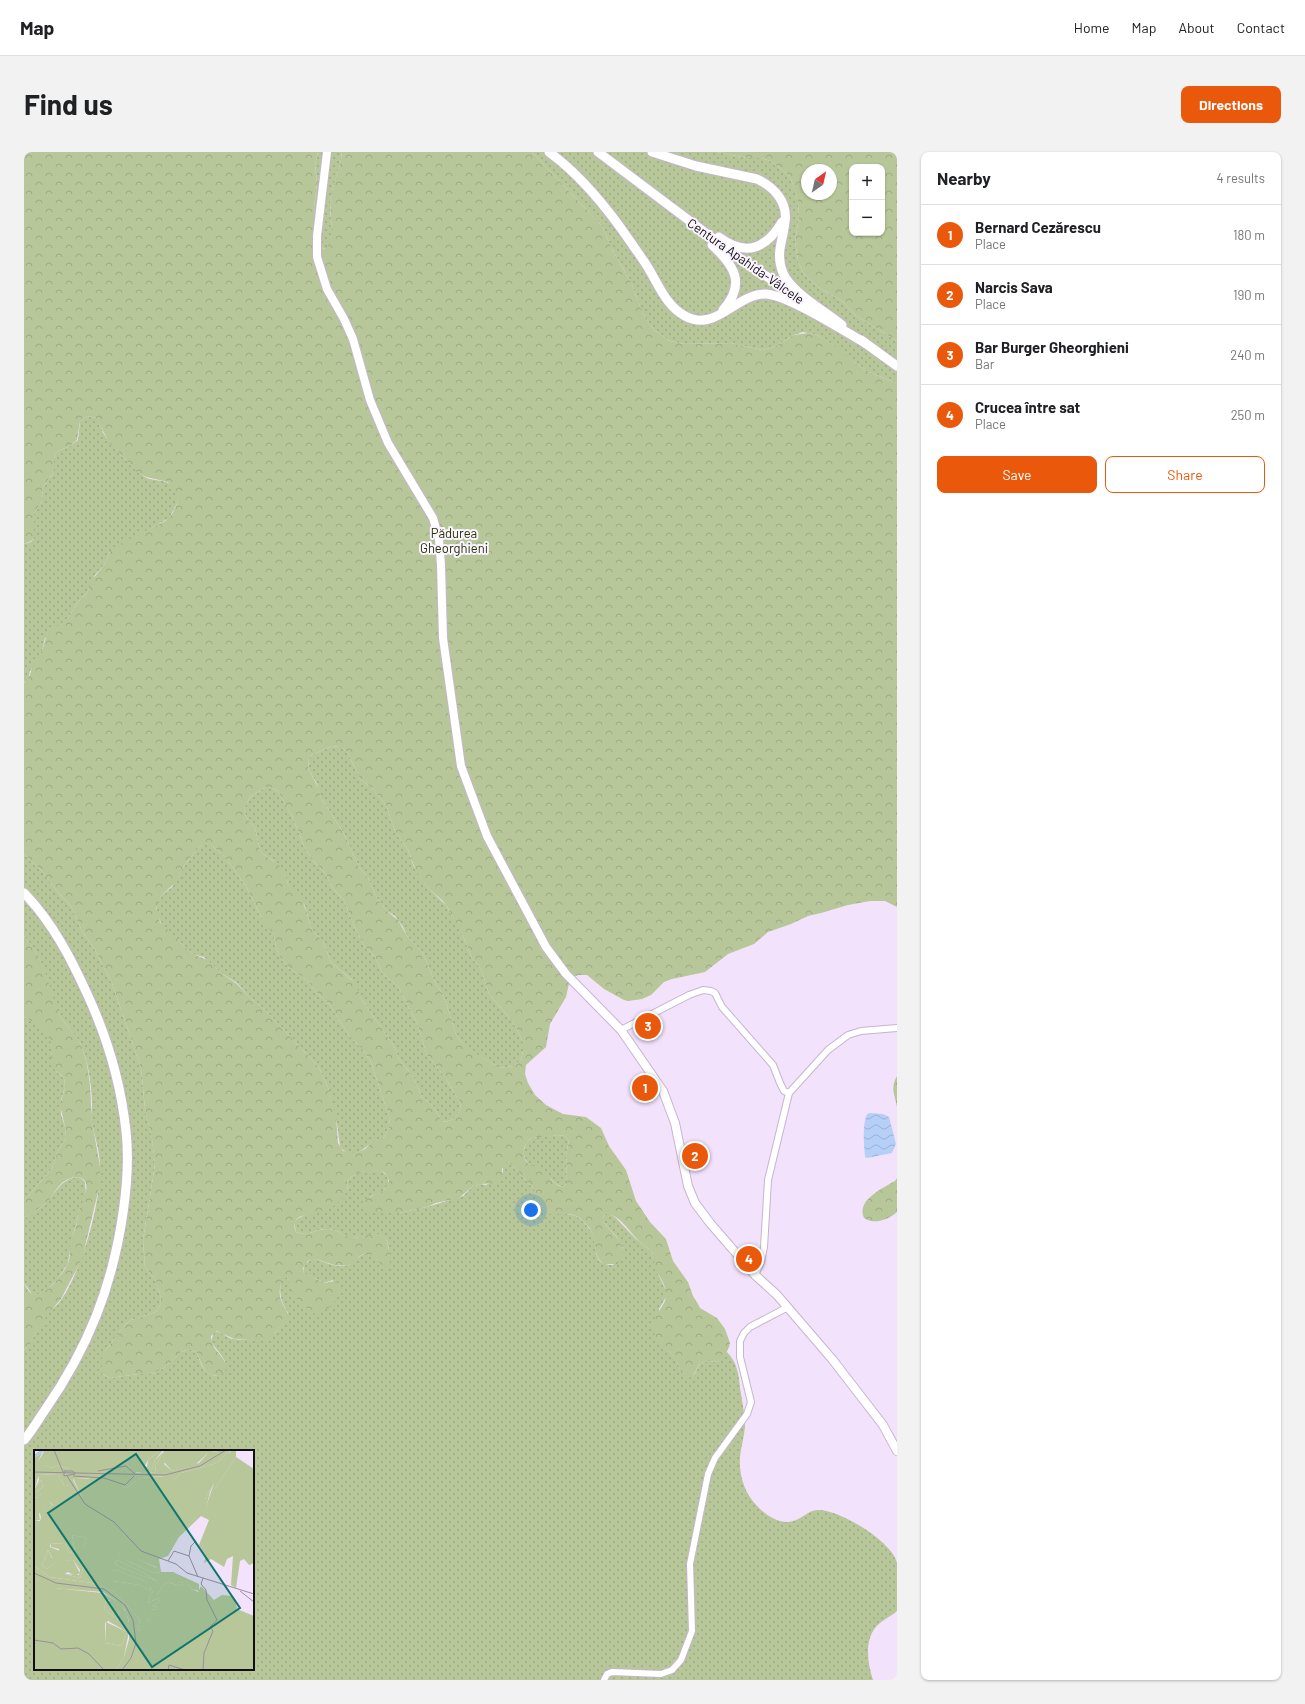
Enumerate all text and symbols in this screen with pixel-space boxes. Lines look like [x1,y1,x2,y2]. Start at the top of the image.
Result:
text: Map [20,16,54,39]
text: Home [1074,19,1110,36]
text: Map [1132,19,1156,36]
text: About [1178,19,1215,36]
text: Contact [1237,19,1285,36]
button: Directions [1181,86,1281,123]
text: Find us [24,87,113,121]
north arrow [801,164,837,200]
map controls [849,164,885,236]
button: + [849,164,885,200]
text: Nearby [937,168,991,188]
text: 4 results [1217,170,1265,186]
button: − [849,200,885,236]
street label: Centura Apahida-Vâlcele [685,215,807,307]
text: Bernard Cezărescu [975,218,1101,236]
text: 1 [948,227,952,243]
text: 180 m [1233,227,1265,243]
text: Place [975,236,1006,252]
text: Narcis Sava [975,278,1053,296]
text: 2 [946,287,954,303]
text: 190 m [1233,287,1265,303]
text: Place [975,296,1006,312]
text: Bar Burger Gheorghieni [975,338,1129,356]
text: 3 [946,347,954,363]
text: 240 m [1230,347,1265,363]
text: Bar [975,356,994,372]
text: Crucea între sat [975,398,1080,416]
text: 4 [946,407,954,423]
text: 250 m [1231,407,1265,423]
text: Place [975,416,1006,432]
button: Save [937,456,1097,493]
button: Share [1105,456,1265,493]
park label: Pădurea Gheorghieni [420,525,488,556]
pin: 3 [635,1011,661,1041]
pin: 1 [632,1073,658,1103]
pin: 2 [682,1141,708,1171]
your location [521,1200,541,1220]
pin: 4 [736,1244,762,1274]
inset map [34,1450,254,1670]

